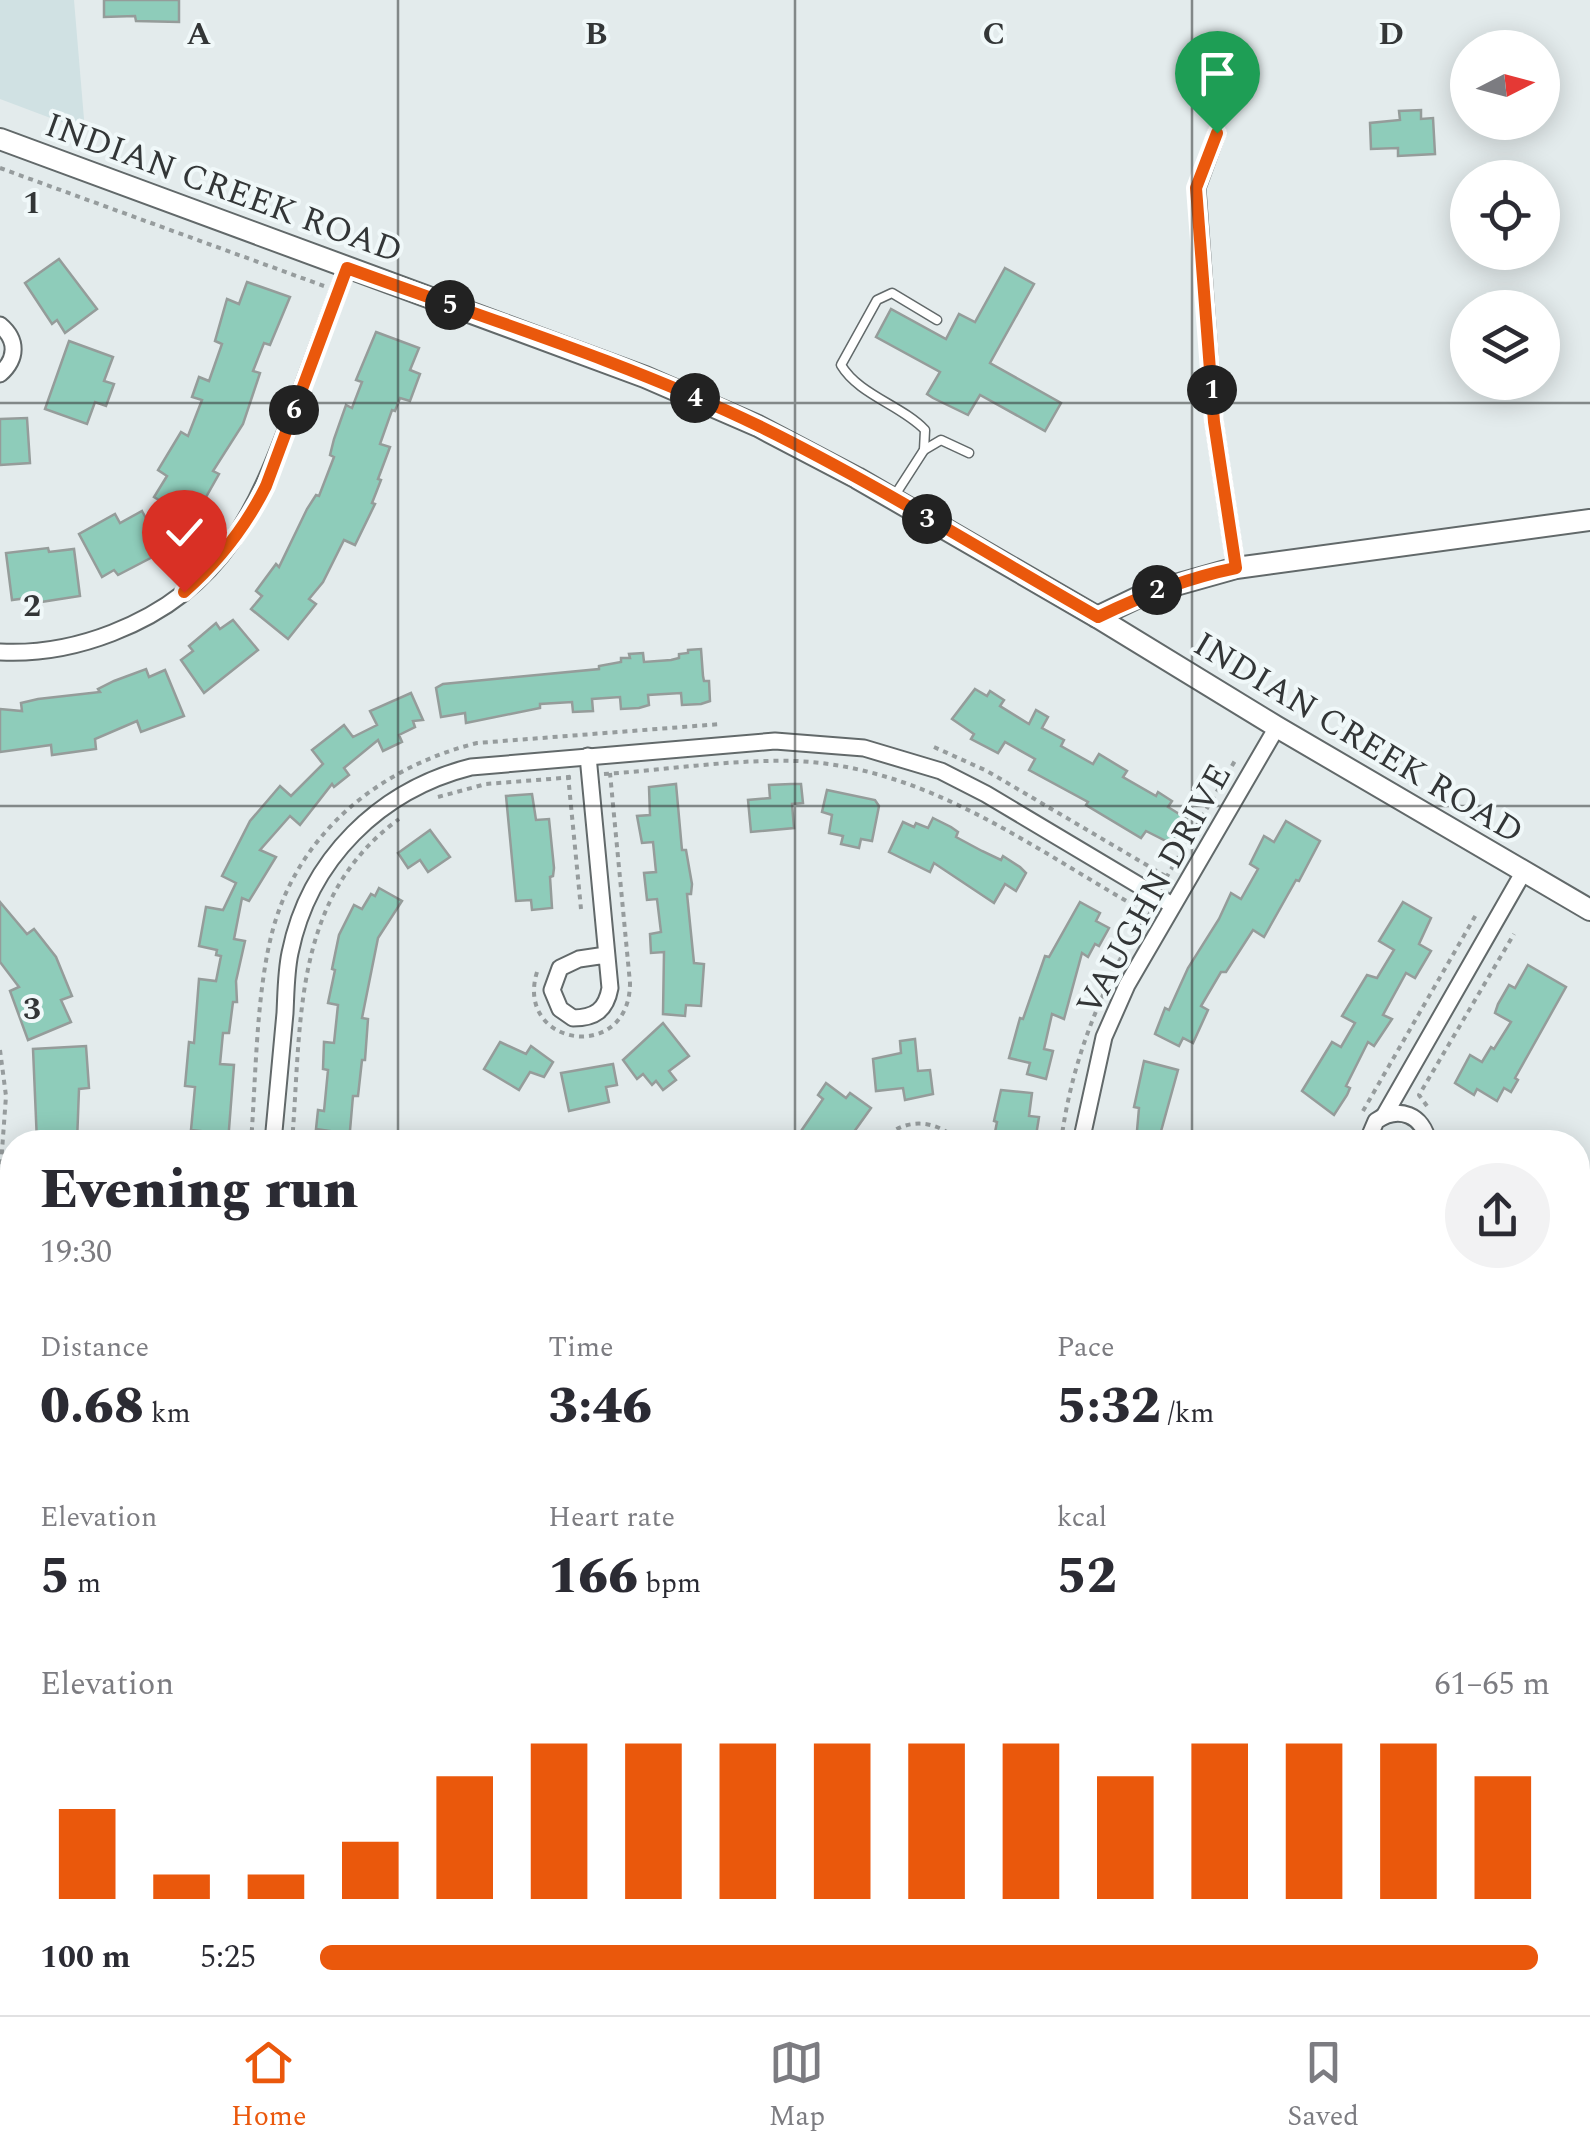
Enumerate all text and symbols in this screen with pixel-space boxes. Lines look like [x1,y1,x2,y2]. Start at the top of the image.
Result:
text: A [187,10,212,59]
text: B [585,10,607,59]
text: C [983,10,1005,59]
text: D [1378,10,1404,59]
north arrow [1450,30,1560,140]
map controls [1450,30,1560,400]
pin [1175,31,1260,134]
icon: arrive [1190,46,1245,101]
street label: INDIAN CREEK ROAD [37,99,410,278]
button: locate [1450,160,1560,270]
text: 1 [23,179,41,228]
pin: 5 [425,280,475,330]
text: 5 [442,283,458,326]
button: layers [1450,290,1560,400]
pin: 1 [1187,365,1237,415]
text: 1 [1204,368,1220,411]
pin: 4 [670,373,720,423]
text: 4 [687,376,703,419]
pin: 6 [269,385,319,435]
text: 6 [286,388,302,431]
pin [142,490,227,593]
pin: 3 [902,494,952,544]
text: 3 [919,497,935,540]
icon: check [157,505,212,560]
pin: 2 [1132,565,1182,615]
text: 2 [1149,568,1165,611]
text: 2 [23,582,41,631]
street label: INDIAN CREEK ROAD [1183,619,1533,858]
street label: VAUGHN DRIVE [1063,754,1245,1025]
text: 3 [23,985,41,1034]
text: Evening run [40,1149,358,1232]
button: share [1445,1163,1550,1268]
text: 19:30 [40,1228,112,1277]
text: Distance [40,1326,149,1369]
text: Time [548,1326,614,1369]
text: Pace [1057,1326,1115,1369]
text: 0.68 [40,1369,144,1445]
text: 3:46 [548,1369,652,1445]
text: 5:32 [1057,1369,1161,1445]
text: km [144,1392,191,1435]
text: /km [1161,1392,1214,1435]
text: Elevation [40,1496,157,1539]
text: Heart rate [548,1496,675,1539]
text: kcal [1057,1496,1107,1539]
text: 5 [40,1539,70,1615]
text: 166 [548,1539,638,1615]
text: 52 [1057,1539,1117,1615]
text: m [70,1562,101,1605]
text: bpm [638,1562,701,1605]
text: Elevation [40,1660,174,1709]
text: 61–65 m [1434,1660,1550,1709]
text: 100 m [40,1933,131,1982]
text: 5:25 [200,1933,256,1982]
tab: Home [231,2035,307,2138]
tab: Map [769,2035,825,2138]
tab: Saved [1287,2035,1359,2138]

